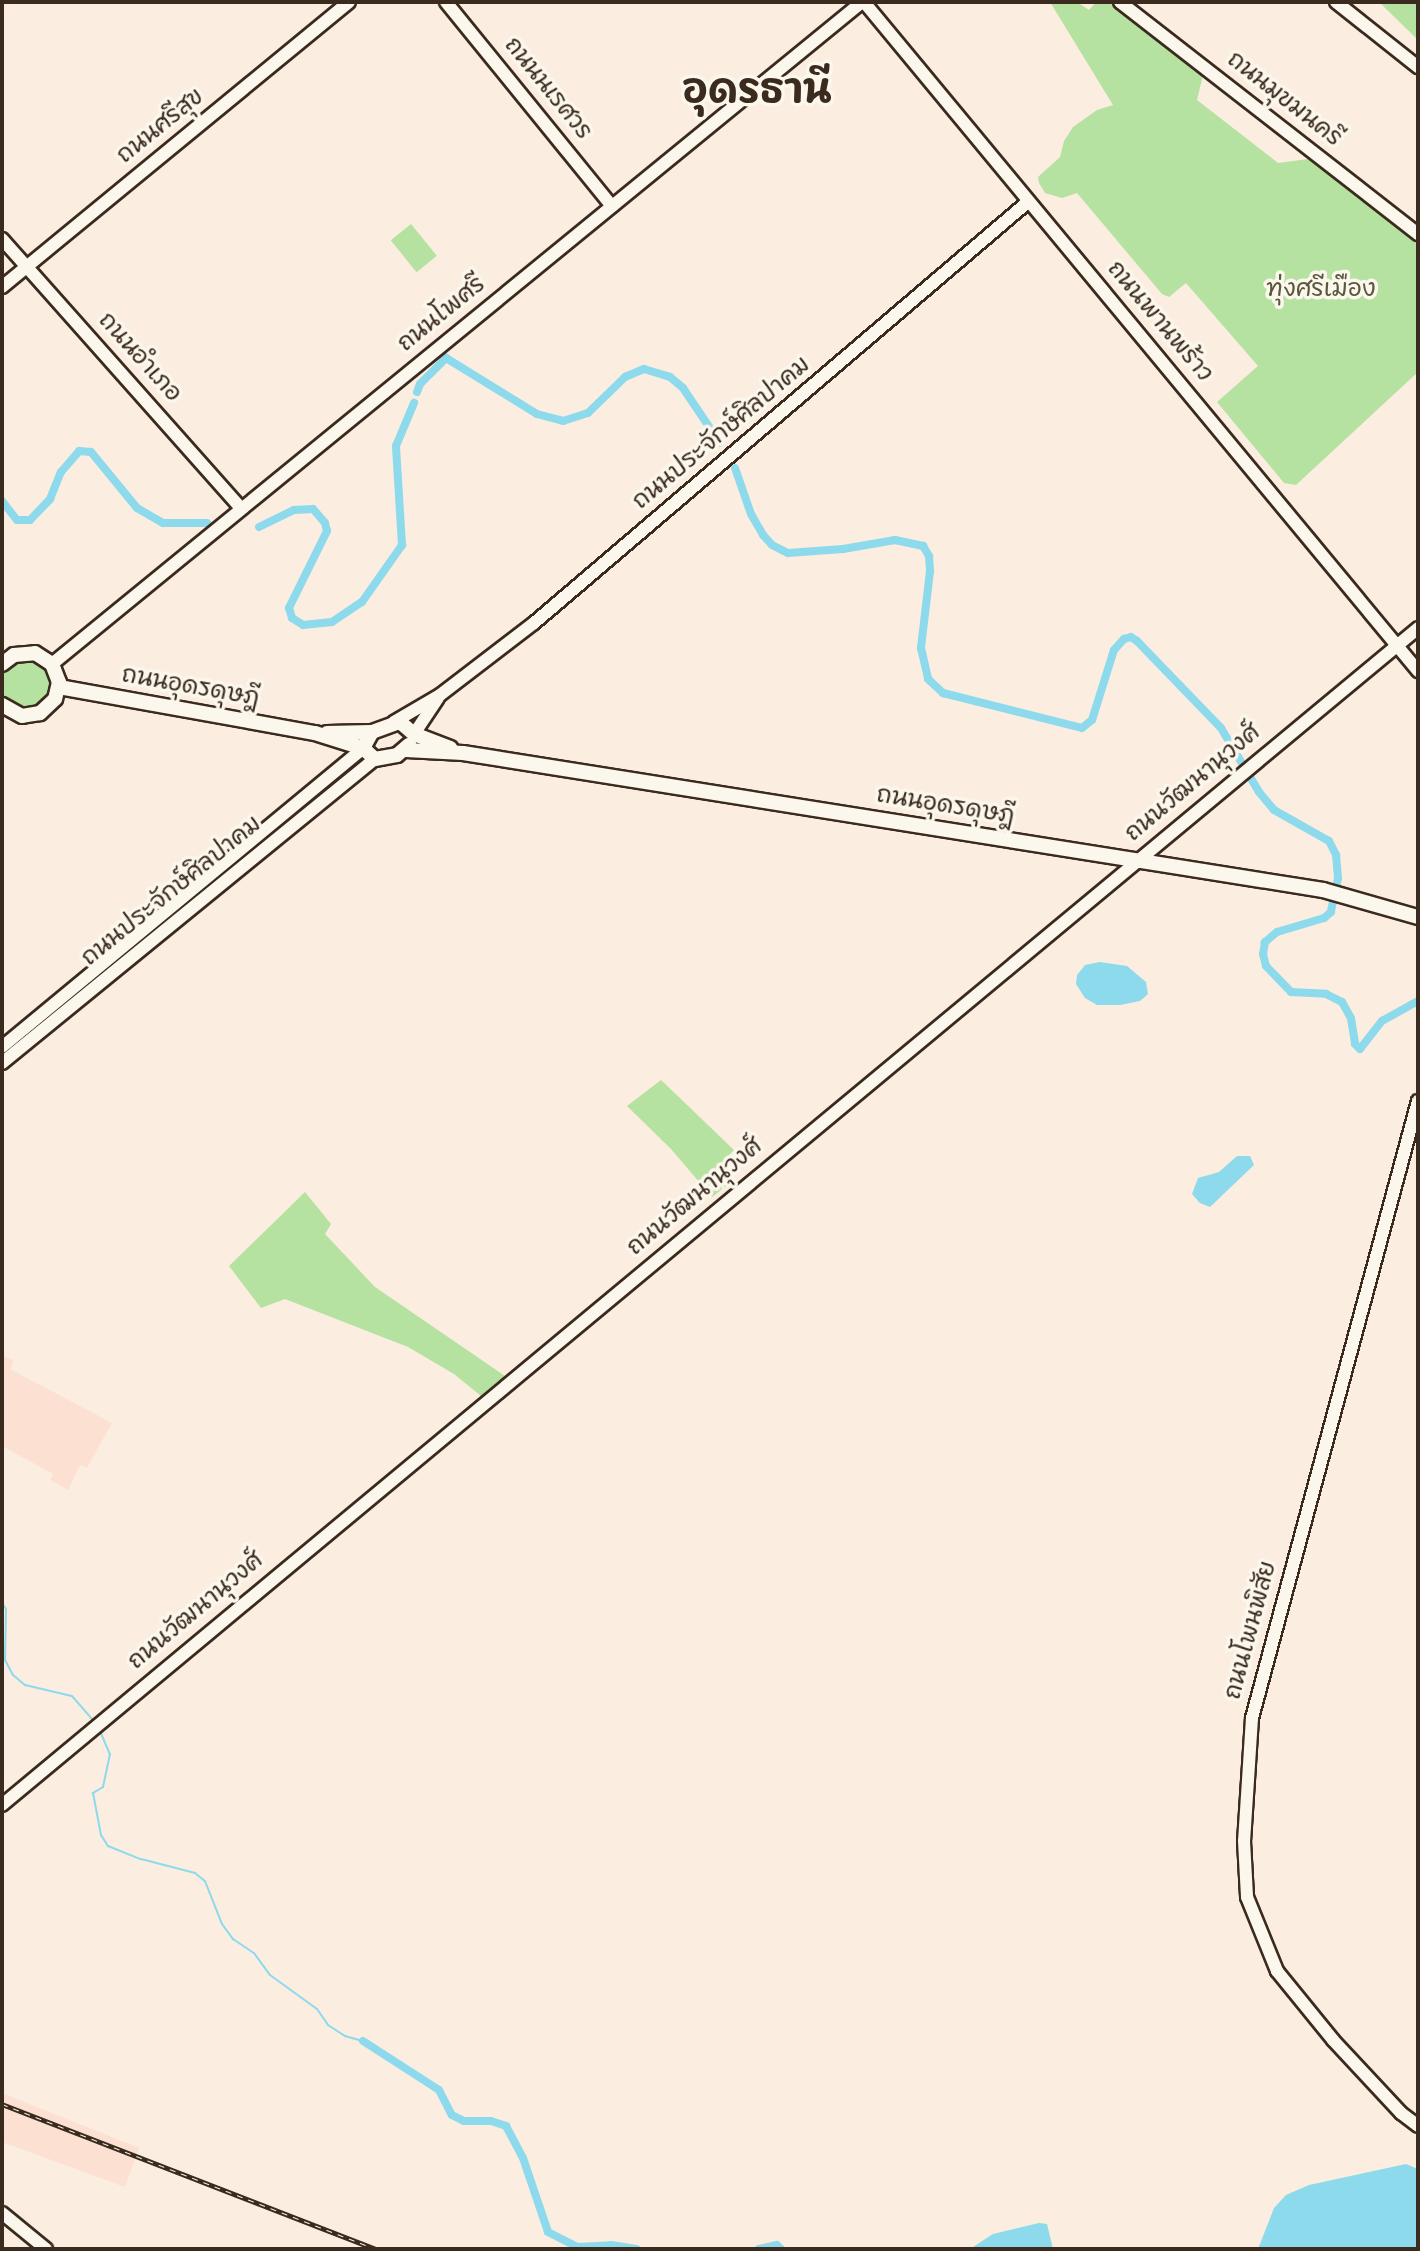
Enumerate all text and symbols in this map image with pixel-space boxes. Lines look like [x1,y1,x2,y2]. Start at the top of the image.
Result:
street label: ถนนนเรศวร [496,33,596,147]
street label: ถนนมุขมนครี [1220,47,1346,155]
district label: อุดรธานี [682,71,832,119]
street label: ถนนศรีสุข [113,84,211,172]
street label: ถนนพานพร้าว [1099,257,1217,389]
street label: ถนนโพศรี [393,272,493,360]
park label: ทุ่งศรีเมือง [1266,278,1376,306]
street label: ถนนอำเภอ [90,308,186,410]
street label: ถนนประจักษ์ศิลปาคม [628,352,818,518]
street label: ถนนอุดรดุษฎี [119,663,261,715]
street label: ถนนวัฒนานุวงศ์ [1121,720,1267,850]
street label: ถนนอุดรดุษฎี [874,783,1016,833]
street label: ถนนประจักษ์ศิลปาคม [77,812,269,974]
street label: ถนนวัฒนานุวงศ์ [623,1134,769,1264]
street label: ถนนวัฒนานุวงศ์ [124,1548,270,1678]
street label: ถนนโพนพิสัย [1221,1559,1285,1703]

